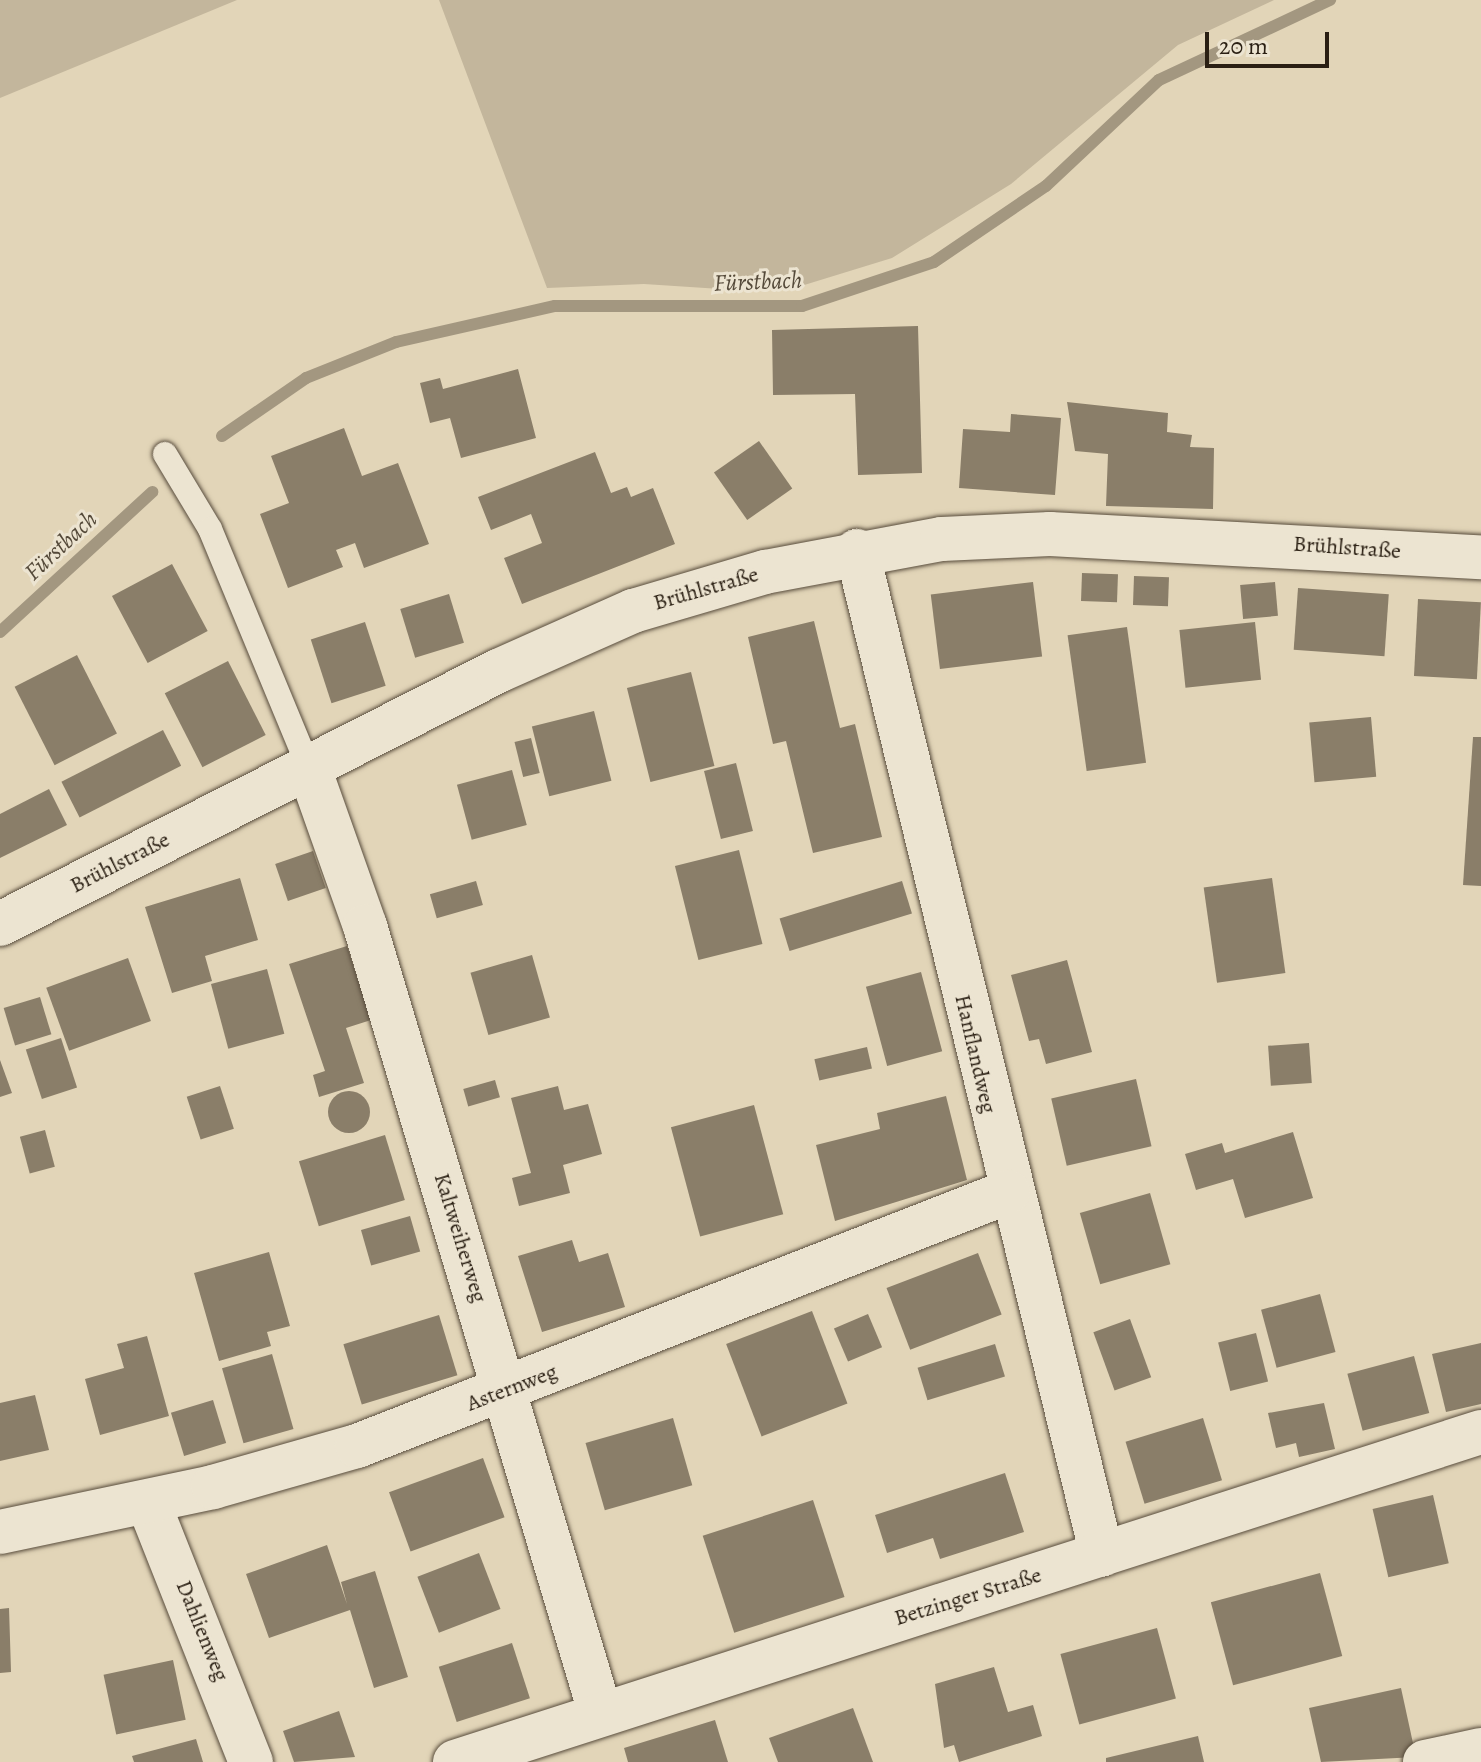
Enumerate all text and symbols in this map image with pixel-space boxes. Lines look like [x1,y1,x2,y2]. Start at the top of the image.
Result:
scale bar [1209,16,1333,66]
text: 20 m [1219,30,1268,62]
water label: Fürstbach [713,266,803,298]
water label: Fürstbach [19,505,103,587]
street label: Brühlstraße [1292,531,1402,565]
street label: Brühlstraße [651,561,761,617]
street label: Brühlstraße [66,827,174,899]
street label: Hanflandweg [949,992,1001,1116]
street label: Kaltweiherweg [428,1170,492,1306]
street label: Asternweg [463,1359,561,1417]
street label: Betzinger Straße [891,1562,1045,1632]
street label: Dahlienweg [170,1577,234,1685]

